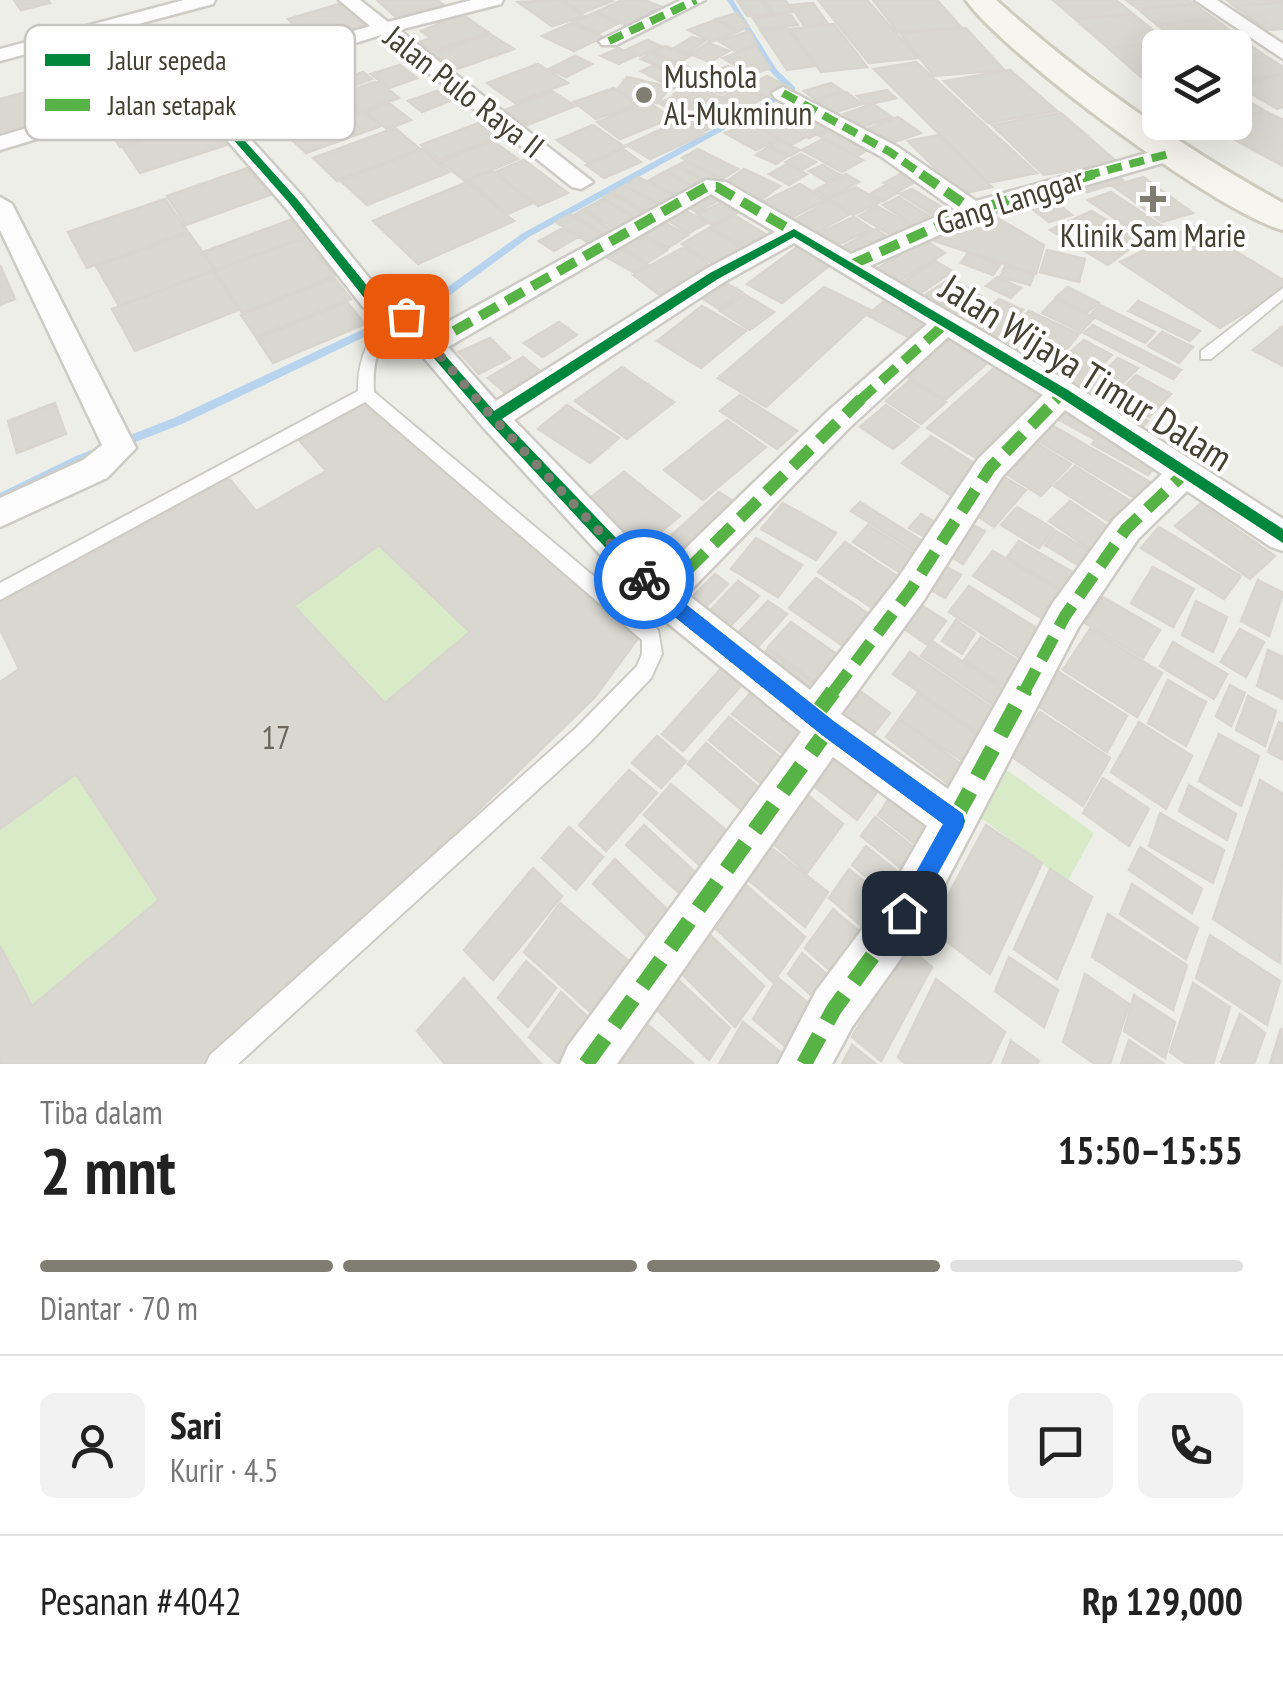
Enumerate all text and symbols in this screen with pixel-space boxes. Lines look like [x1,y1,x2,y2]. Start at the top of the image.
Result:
street label: Jalan Pulo Raya II [375,15,553,167]
legend [25,25,355,140]
map controls [1142,30,1252,140]
button: layers [1142,30,1252,140]
text: Jalur sepeda [107,41,226,78]
place label: Mushola Al-Mukminun [664,55,812,134]
marker: Mushola Al-Mukminun [633,84,655,106]
text: Jalan setapak [107,86,236,123]
street label: Gang Langgar [931,157,1089,244]
marker: Klinik Sam Marie [1140,186,1166,212]
place label: Klinik Sam Marie [1060,214,1246,256]
street label: Jalan Wijaya Timur Dalam [931,262,1242,481]
pin [364,274,449,359]
icon: bag [379,289,434,344]
courier [594,529,694,629]
icon: bike [617,552,672,607]
house number: 17 [262,716,290,758]
pin [862,871,947,956]
icon: home [877,886,932,941]
text: Tiba dalam [40,1091,162,1133]
text: 15:50–15:55 [1058,1125,1243,1174]
text: 2 mnt [40,1128,176,1212]
text: Diantar · 70 m [40,1287,198,1329]
button: person [40,1393,145,1498]
button: chat [1008,1393,1113,1498]
button: phone [1138,1393,1243,1498]
text: Sari [170,1400,222,1449]
text: Kurir · 4.5 [170,1449,278,1491]
text: Pesanan #4042 [40,1576,242,1625]
text: Rp 129,000 [1082,1576,1243,1625]

